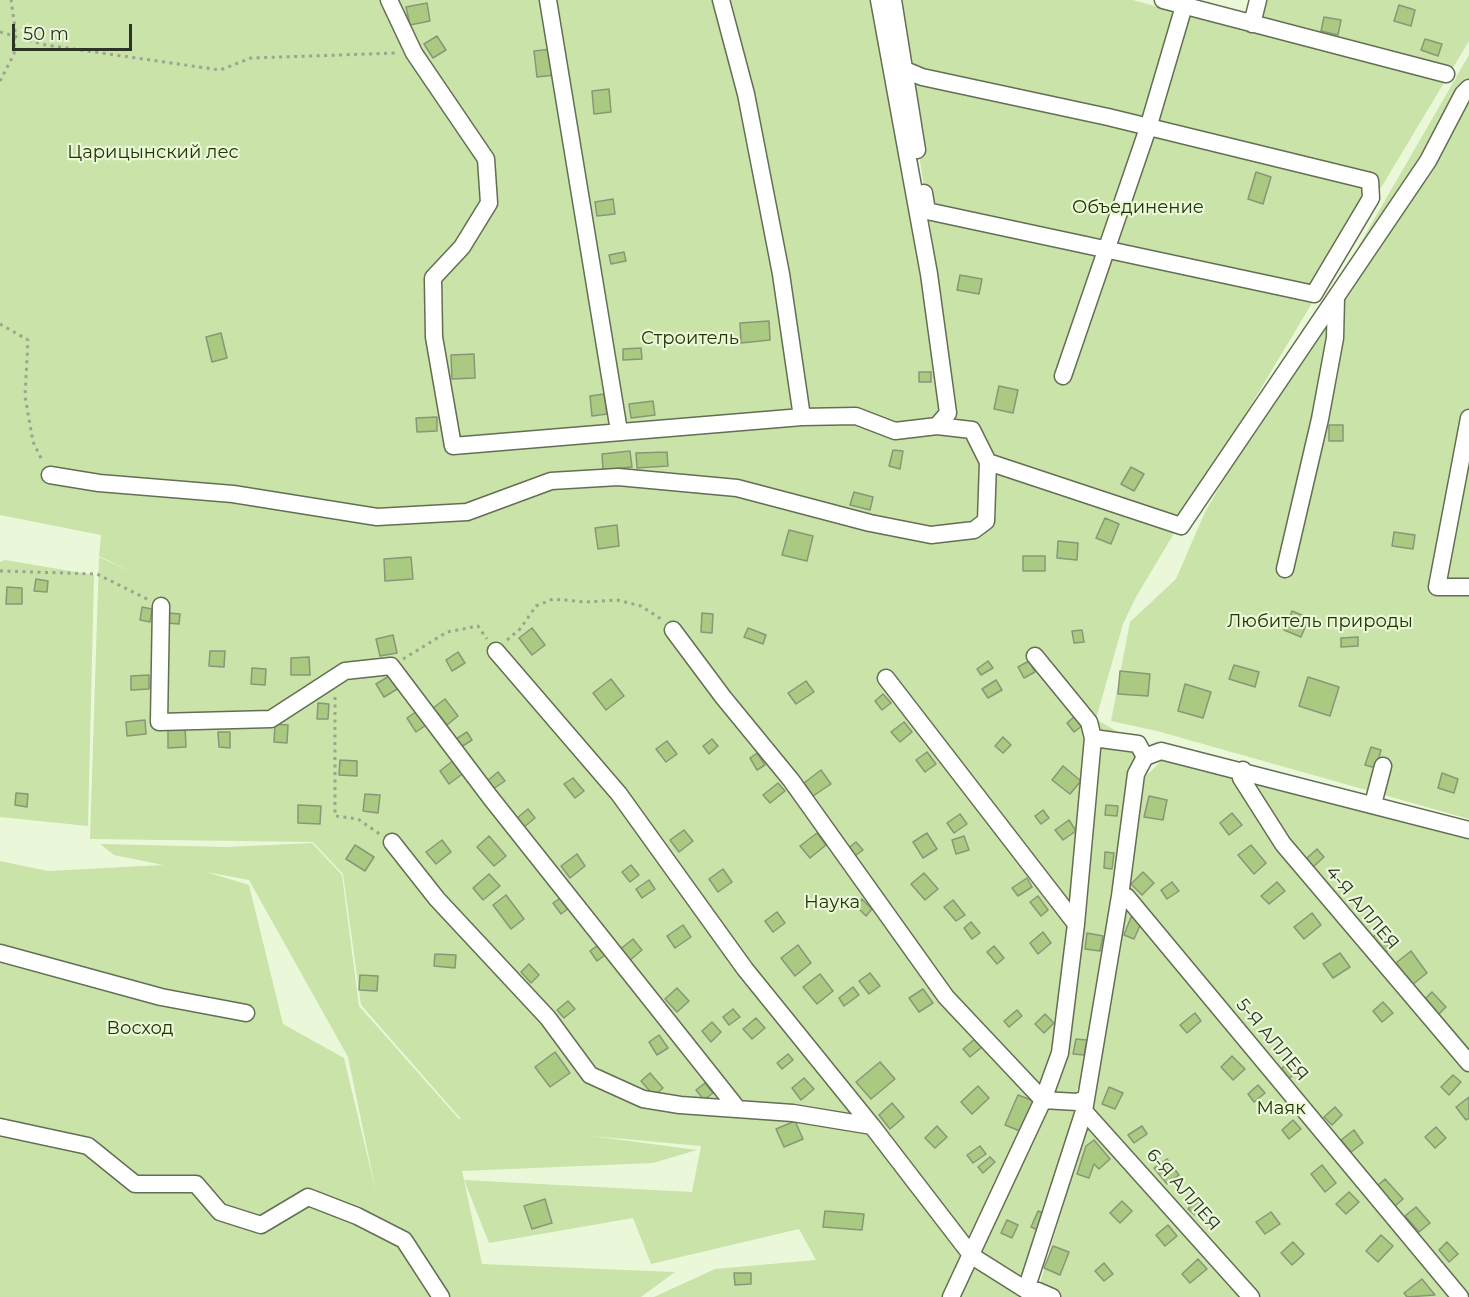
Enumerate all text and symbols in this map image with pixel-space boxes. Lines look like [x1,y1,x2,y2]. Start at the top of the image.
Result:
scale bar [15,12,135,50]
text: 50 m [23,23,69,45]
park label: Царицынский лес [67,142,239,164]
park label: Объединение [1072,197,1204,219]
park label: Строитель [641,328,739,350]
park label: Любитель природы [1227,611,1413,633]
street label: 4-Я АЛЛЕЯ [1321,862,1403,954]
park label: Наука [804,892,860,914]
street label: 5-Я АЛЛЕЯ [1231,994,1313,1086]
park label: Восход [106,1018,174,1040]
park label: Маяк [1256,1098,1306,1120]
street label: 6-Я АЛЛЕЯ [1141,1144,1225,1236]

